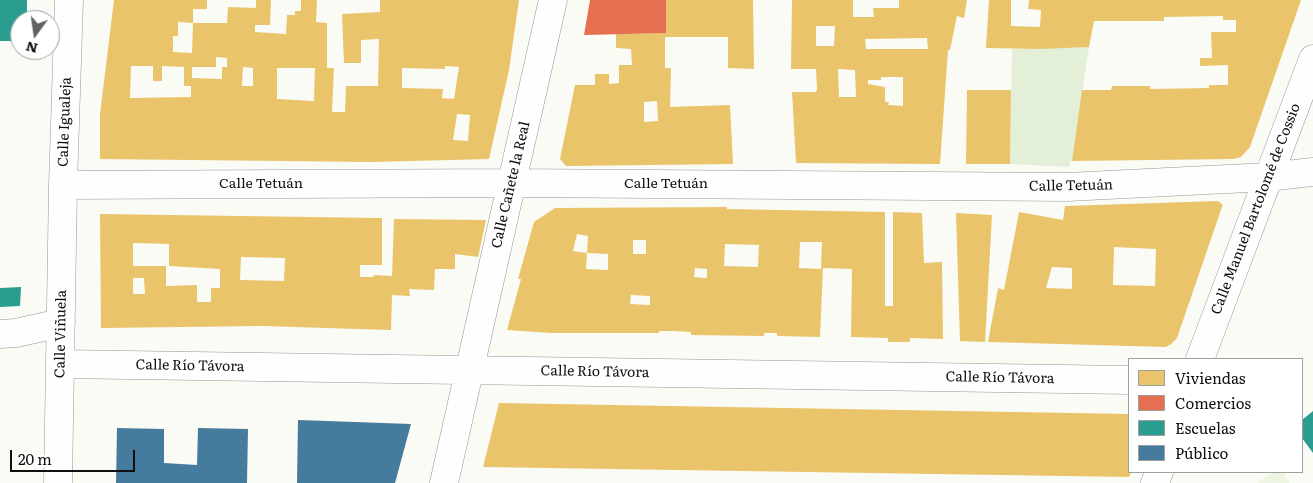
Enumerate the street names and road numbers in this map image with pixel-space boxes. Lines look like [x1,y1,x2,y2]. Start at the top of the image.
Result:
street label: Calle Igualeja [55,77,75,167]
street label: Calle Manuel Bartolomé de Cossio [1208,101,1304,317]
street label: Calle Cañete la Real [488,120,534,250]
street label: Calle Tetuán [219,176,303,192]
street label: Calle Tetuán [624,176,708,192]
street label: Calle Tetuán [1029,177,1113,195]
street label: Calle Viñuela [52,290,70,378]
street label: Calle Río Távora [135,357,245,375]
street label: Calle Río Távora [540,363,650,381]
street label: Calle Río Távora [945,369,1055,387]

